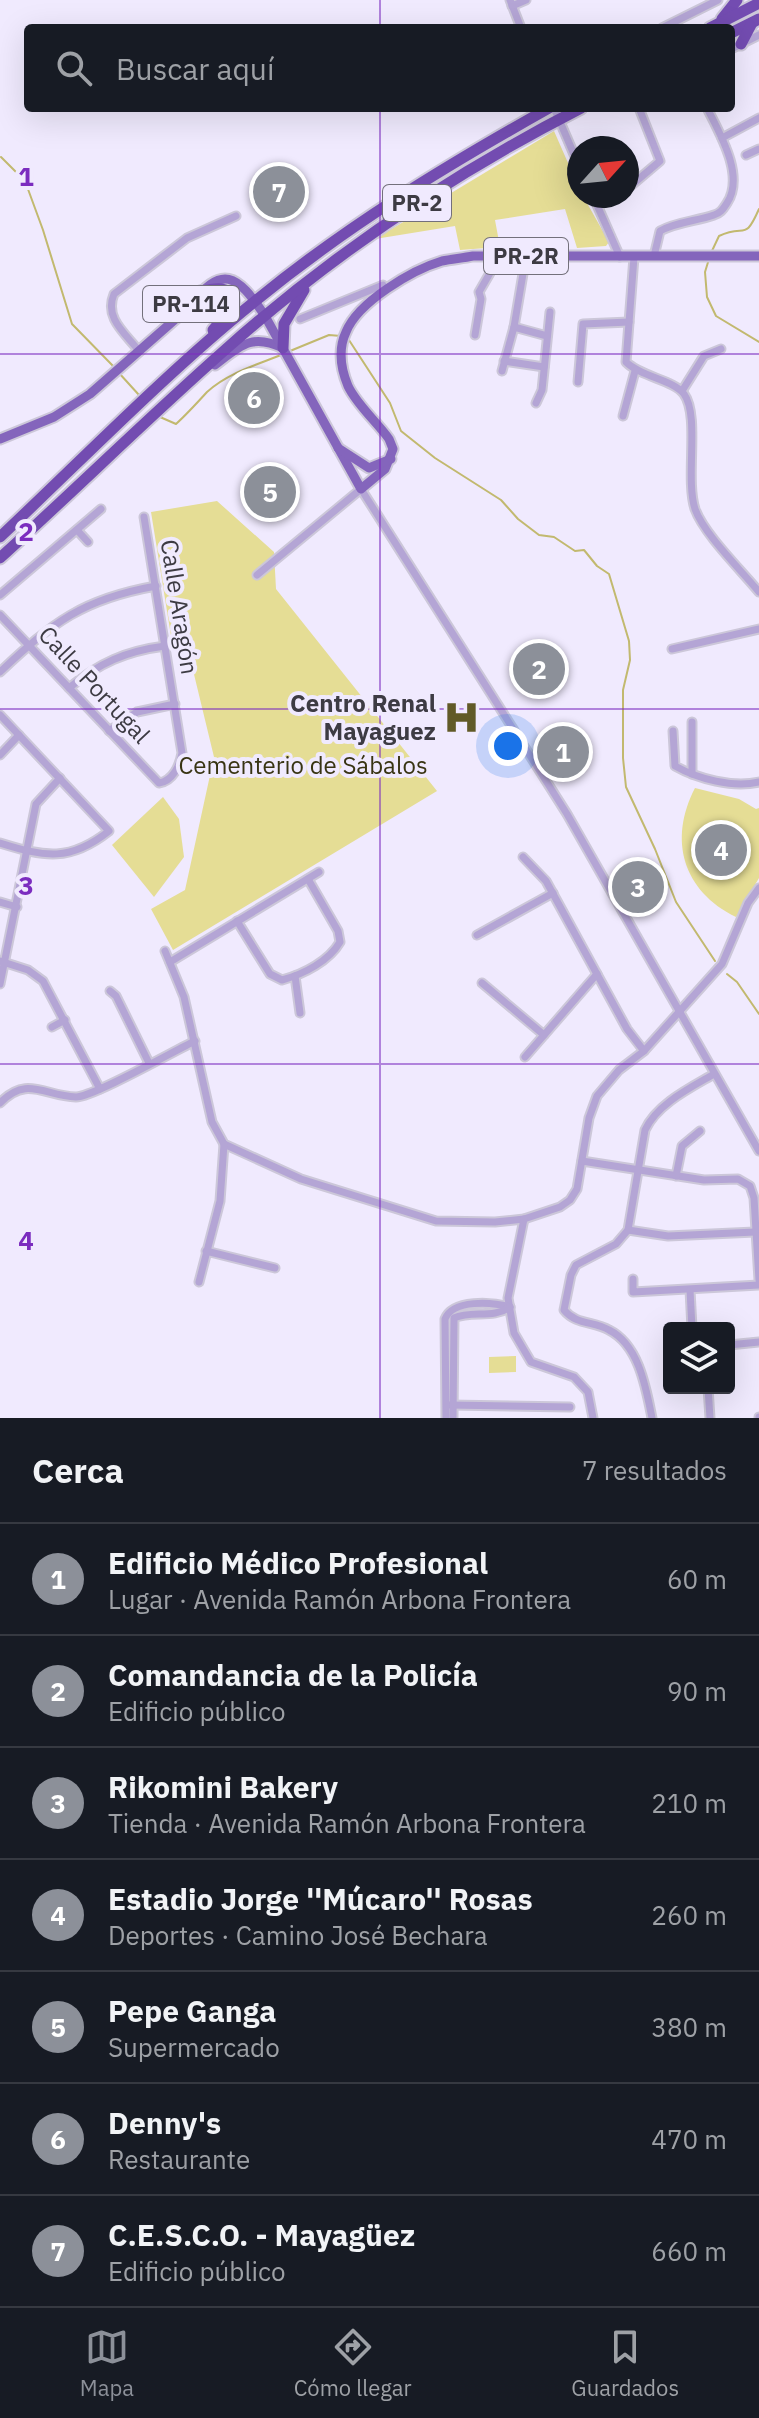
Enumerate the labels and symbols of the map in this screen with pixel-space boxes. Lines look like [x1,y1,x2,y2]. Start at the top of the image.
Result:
north arrow [567,136,639,208]
text: 1 [18,159,34,193]
pin: 7 [253,162,305,222]
road number: PR-2 [383,185,451,221]
road number: PR-2R [484,238,568,274]
road number: PR-114 [143,286,239,322]
pin: 6 [228,368,280,428]
pin: 5 [244,462,296,522]
text: 2 [18,514,34,548]
street label: Calle Aragón [154,537,206,677]
street label: Calle Portugal [32,619,158,750]
pin: 2 [513,639,565,699]
place label: Centro Renal Mayaguez [290,687,436,747]
hospital icon: Centro Renal Mayaguez [443,699,481,737]
pin: 1 [537,722,589,782]
your location [488,726,528,766]
park label: Cementerio de Sábalos [178,749,428,781]
pin: 4 [695,820,747,880]
pin: 3 [612,857,664,917]
text: 3 [18,868,34,902]
text: 4 [18,1223,34,1257]

